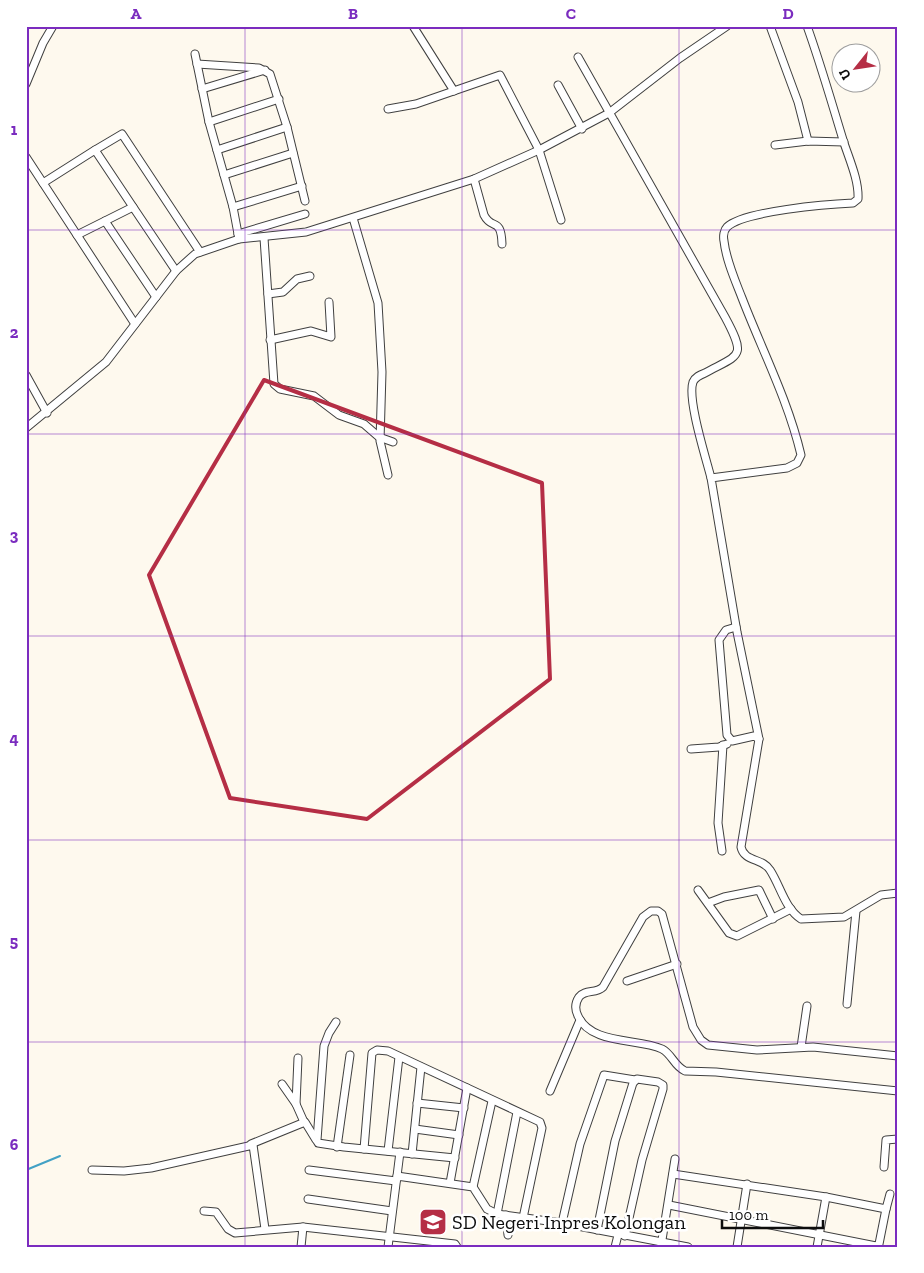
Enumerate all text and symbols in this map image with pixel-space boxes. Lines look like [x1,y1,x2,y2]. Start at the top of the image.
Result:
text: A [131,4,142,23]
text: B [348,4,358,23]
text: C [566,4,576,23]
text: D [782,4,794,23]
north arrow [832,42,882,92]
text: U [835,66,855,83]
text: 1 [11,120,18,139]
text: 2 [10,323,19,342]
text: 3 [10,526,19,545]
text: 4 [9,729,19,748]
text: 5 [10,932,18,951]
text: 6 [10,1135,19,1154]
scale bar [722,1198,823,1230]
text: 100 m [729,1206,768,1224]
school or university icon: SD Negeri Inpres Kolongan [418,1207,448,1237]
place label: SD Negeri Inpres Kolongan [452,1210,686,1234]

